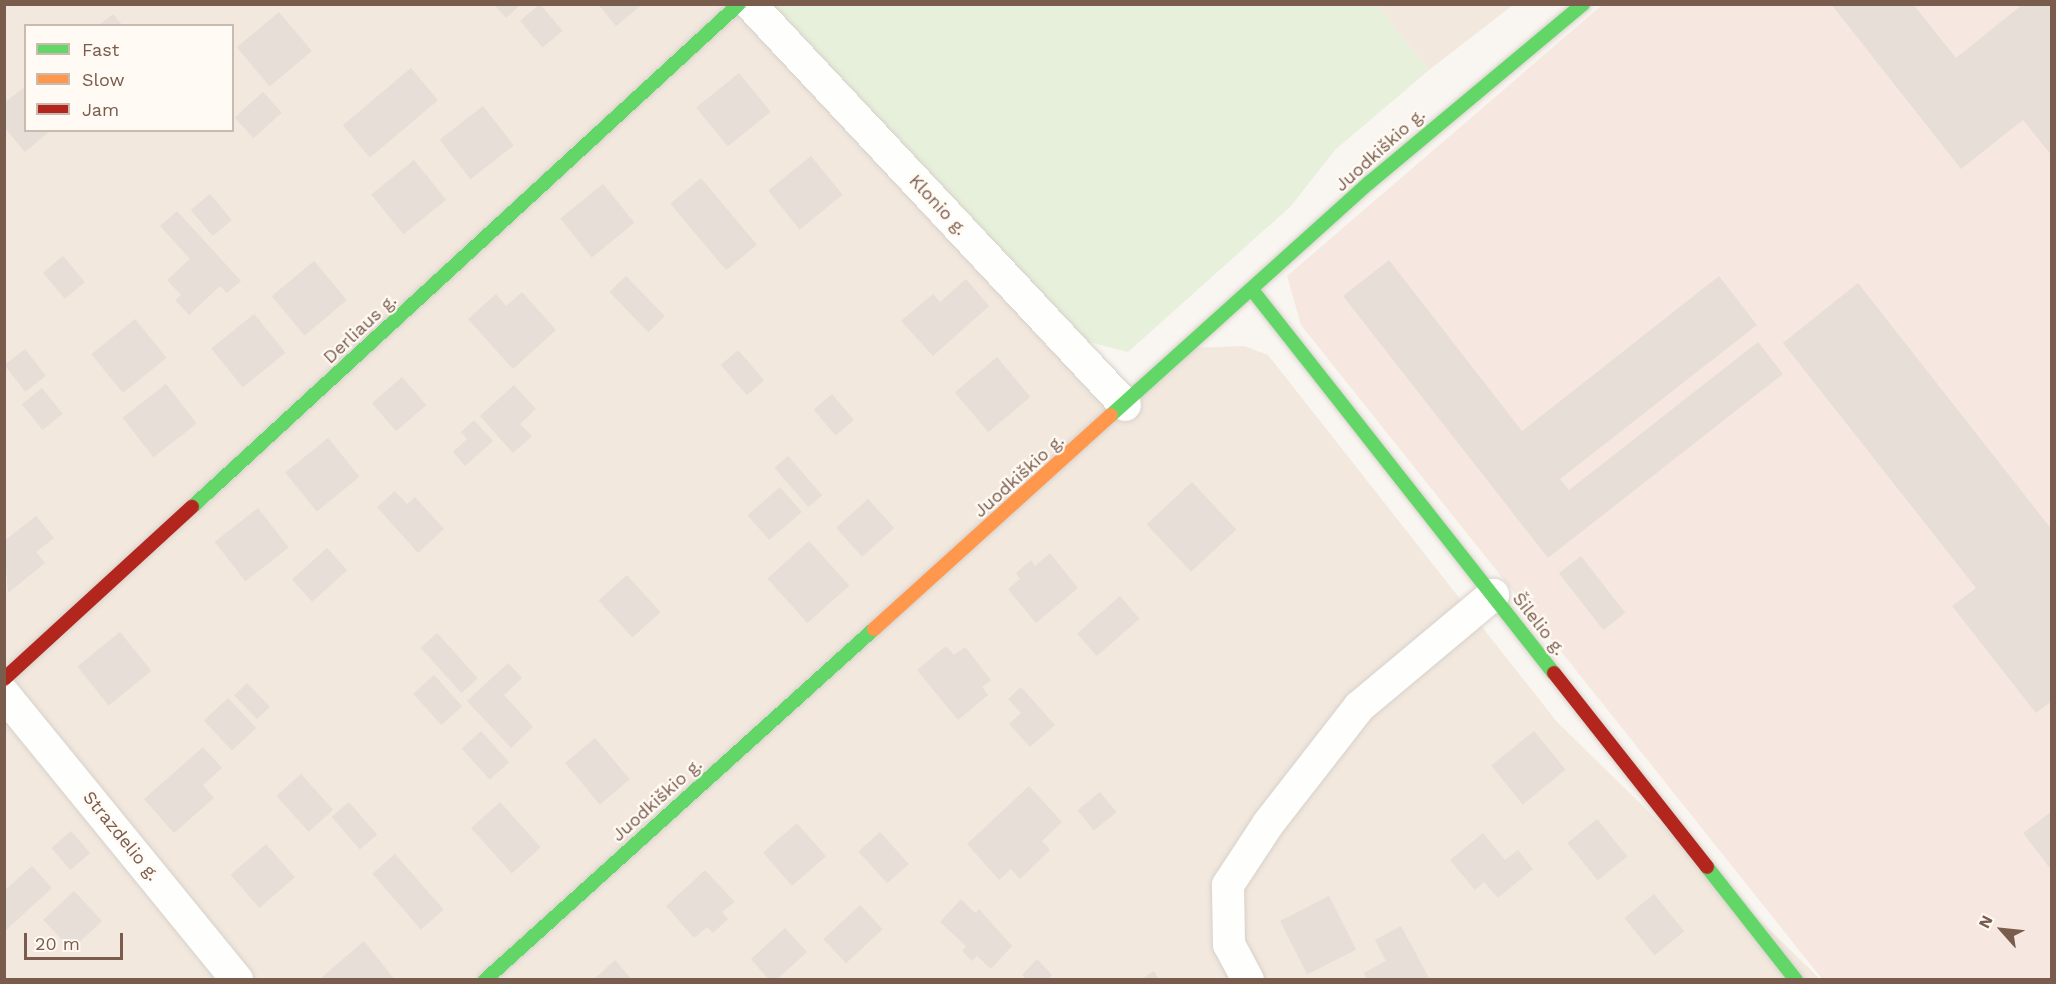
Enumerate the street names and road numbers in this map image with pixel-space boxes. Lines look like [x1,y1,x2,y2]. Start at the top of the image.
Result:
street label: Juodkiškio g. [1330,104,1430,196]
street label: Klonio g. [904,170,972,240]
street label: Derliaus g. [319,290,401,368]
street label: Juodkiškio g. [969,430,1069,522]
street label: Šilelio g. [1508,588,1570,660]
street label: Juodkiškio g. [607,754,707,846]
street label: Strazdelio g. [78,787,164,885]

